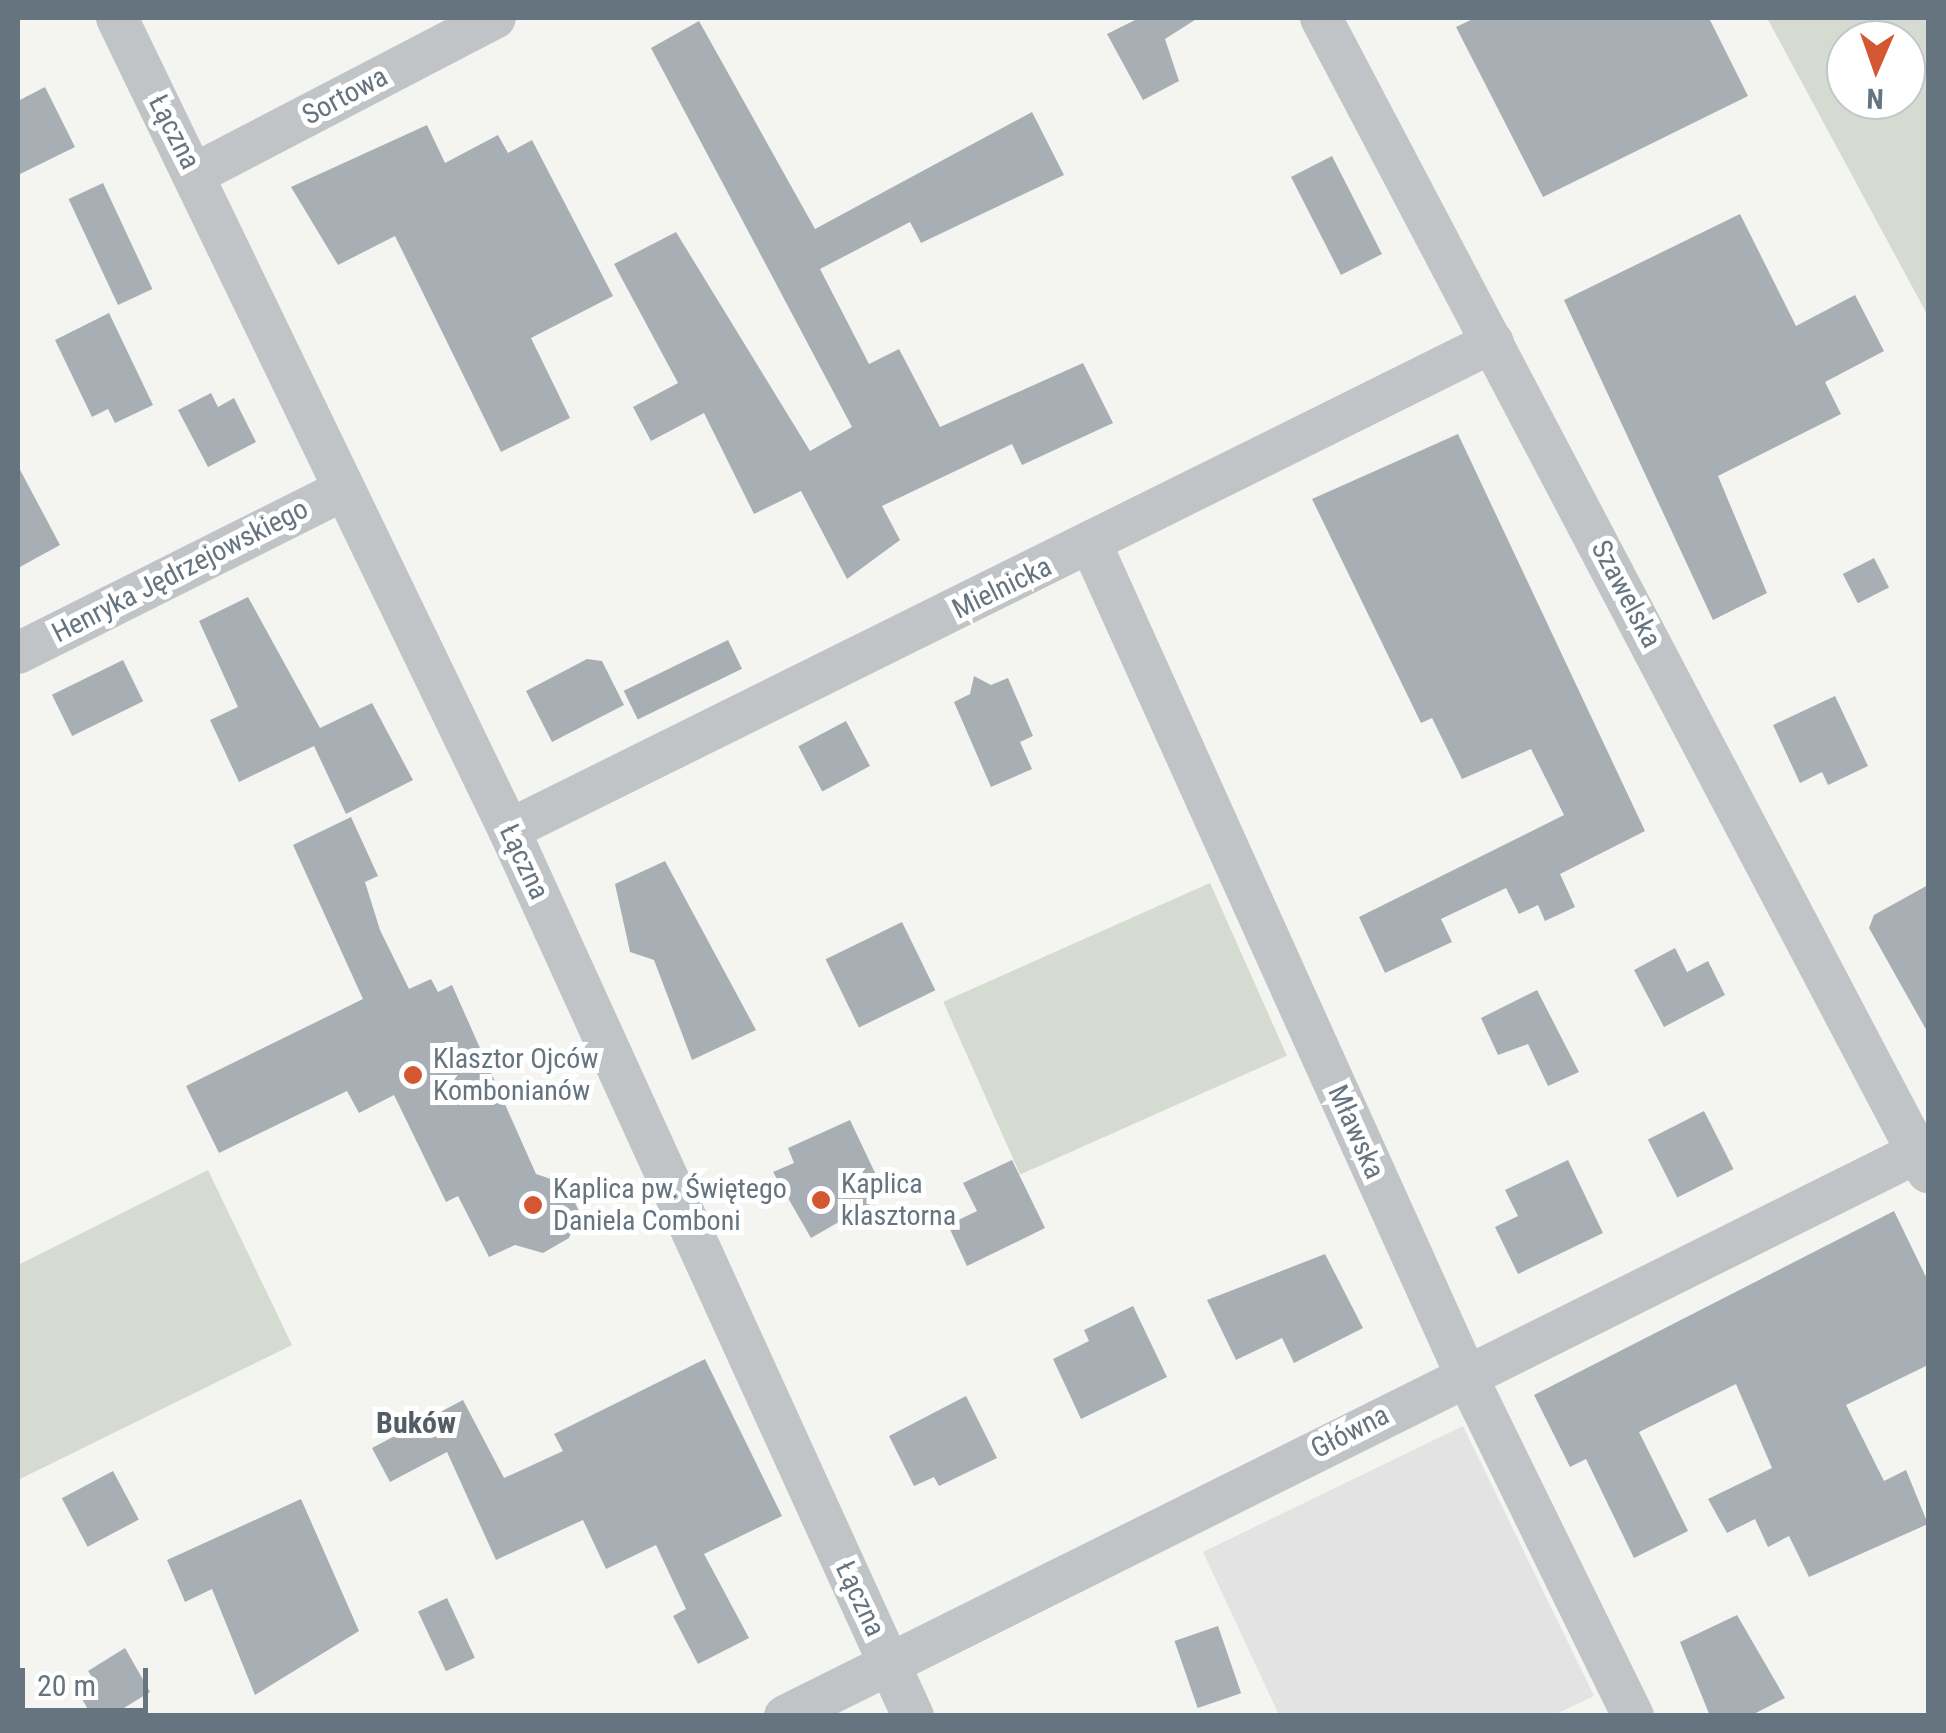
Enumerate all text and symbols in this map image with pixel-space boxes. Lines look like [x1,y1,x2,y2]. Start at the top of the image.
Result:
north arrow [1826,20,1926,120]
street label: Sortowa [297,60,393,132]
text: N [1866,82,1884,115]
street label: Łączna [141,89,207,175]
street label: Henryka Jędrzejowskiego [46,492,314,650]
street label: Szawelska [1584,535,1668,653]
street label: Mielnicka [947,550,1057,626]
street label: Łączna [492,819,556,905]
place label: Klasztor Ojców Kombonianów [433,1042,598,1108]
marker: Klasztor Ojców Kombonianów [402,1064,424,1086]
street label: Mławska [1321,1080,1391,1184]
place label: Kaplica klasztorna [841,1167,956,1233]
place label: Kaplica pw. Świętego Daniela Comboni [553,1172,787,1238]
marker: Kaplica klasztorna [810,1189,832,1211]
marker: Kaplica pw. Świętego Daniela Comboni [522,1194,544,1216]
street label: Główna [1305,1398,1395,1466]
district label: Buków [376,1405,456,1441]
street label: Łączna [828,1556,892,1642]
scale bar [25,1648,152,1710]
text: 20 m [37,1668,96,1703]

